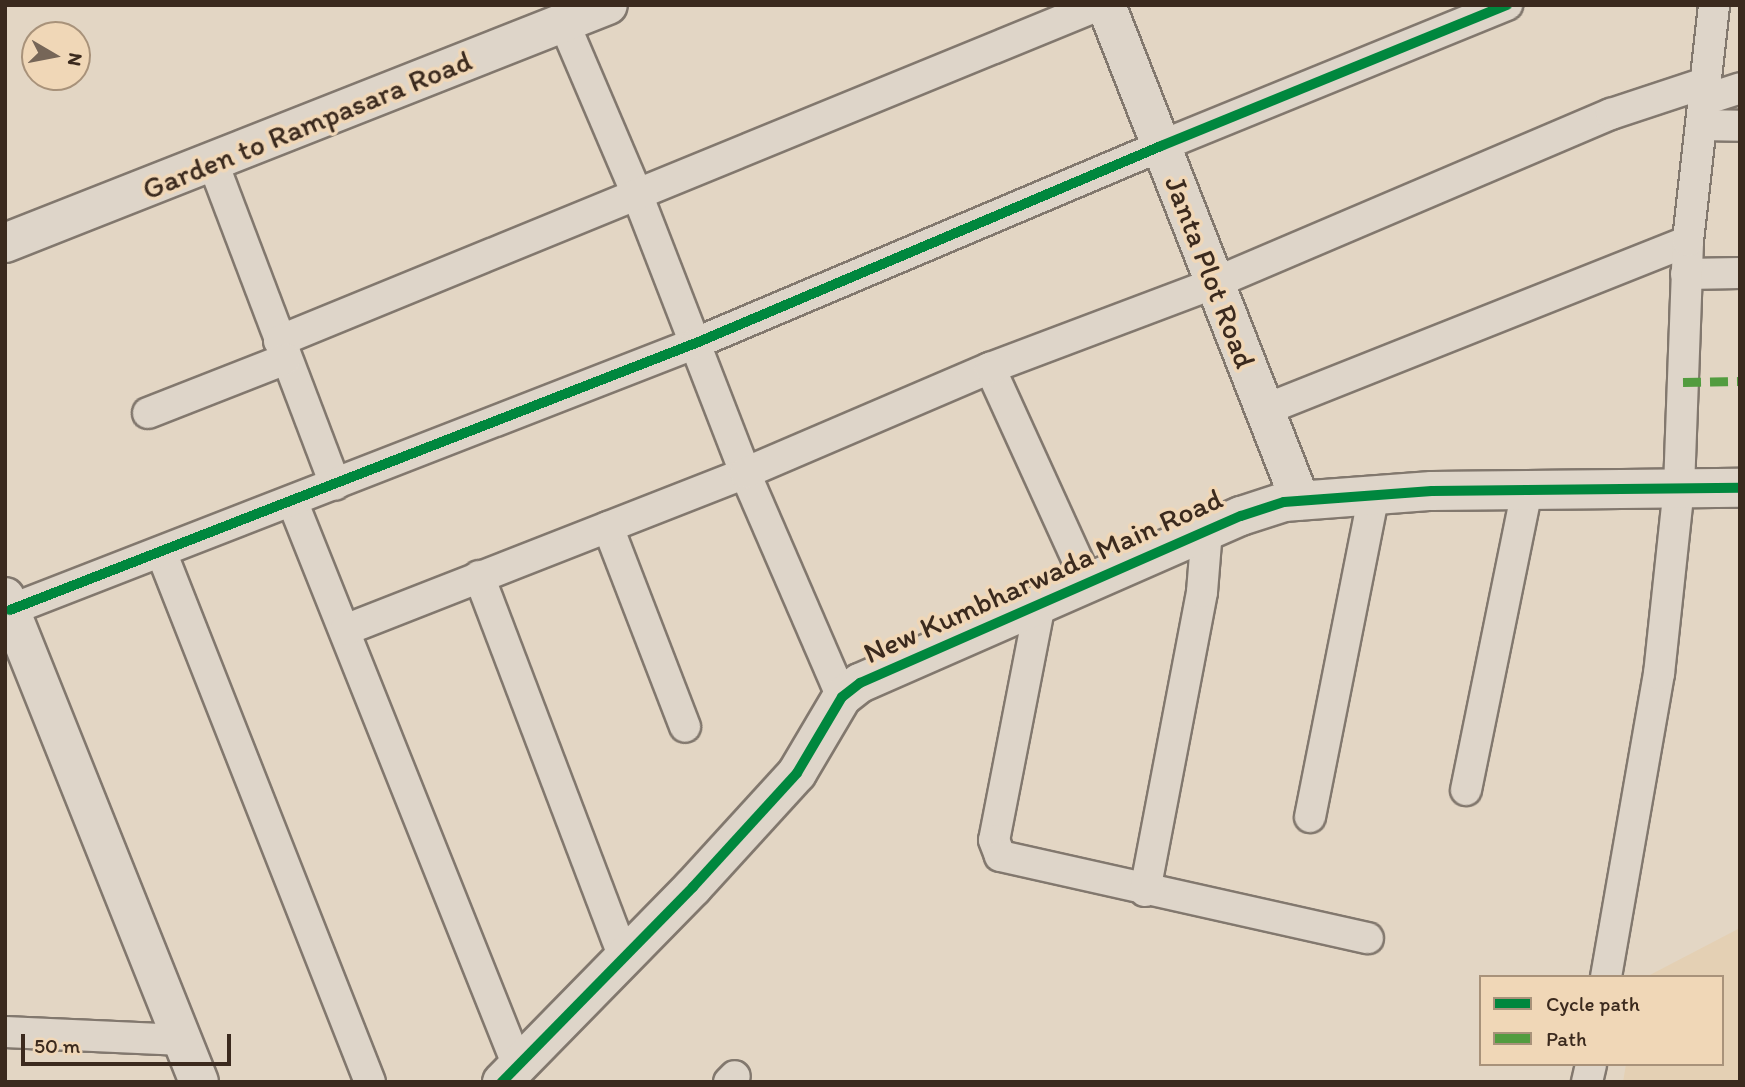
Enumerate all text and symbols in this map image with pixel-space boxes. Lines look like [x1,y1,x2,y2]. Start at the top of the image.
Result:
north arrow [21,21,91,91]
street label: Garden to Rampasara Road [137,42,477,208]
text: N [63,51,88,68]
street label: Janta Plot Road [1157,171,1263,373]
street label: New Kumbharwada Main Road [857,480,1229,672]
legend [1479,975,1724,1066]
text: Cycle path [1546,991,1640,1016]
scale bar [24,1020,234,1064]
text: Path [1546,1026,1587,1051]
text: 50 m [34,1033,80,1058]

